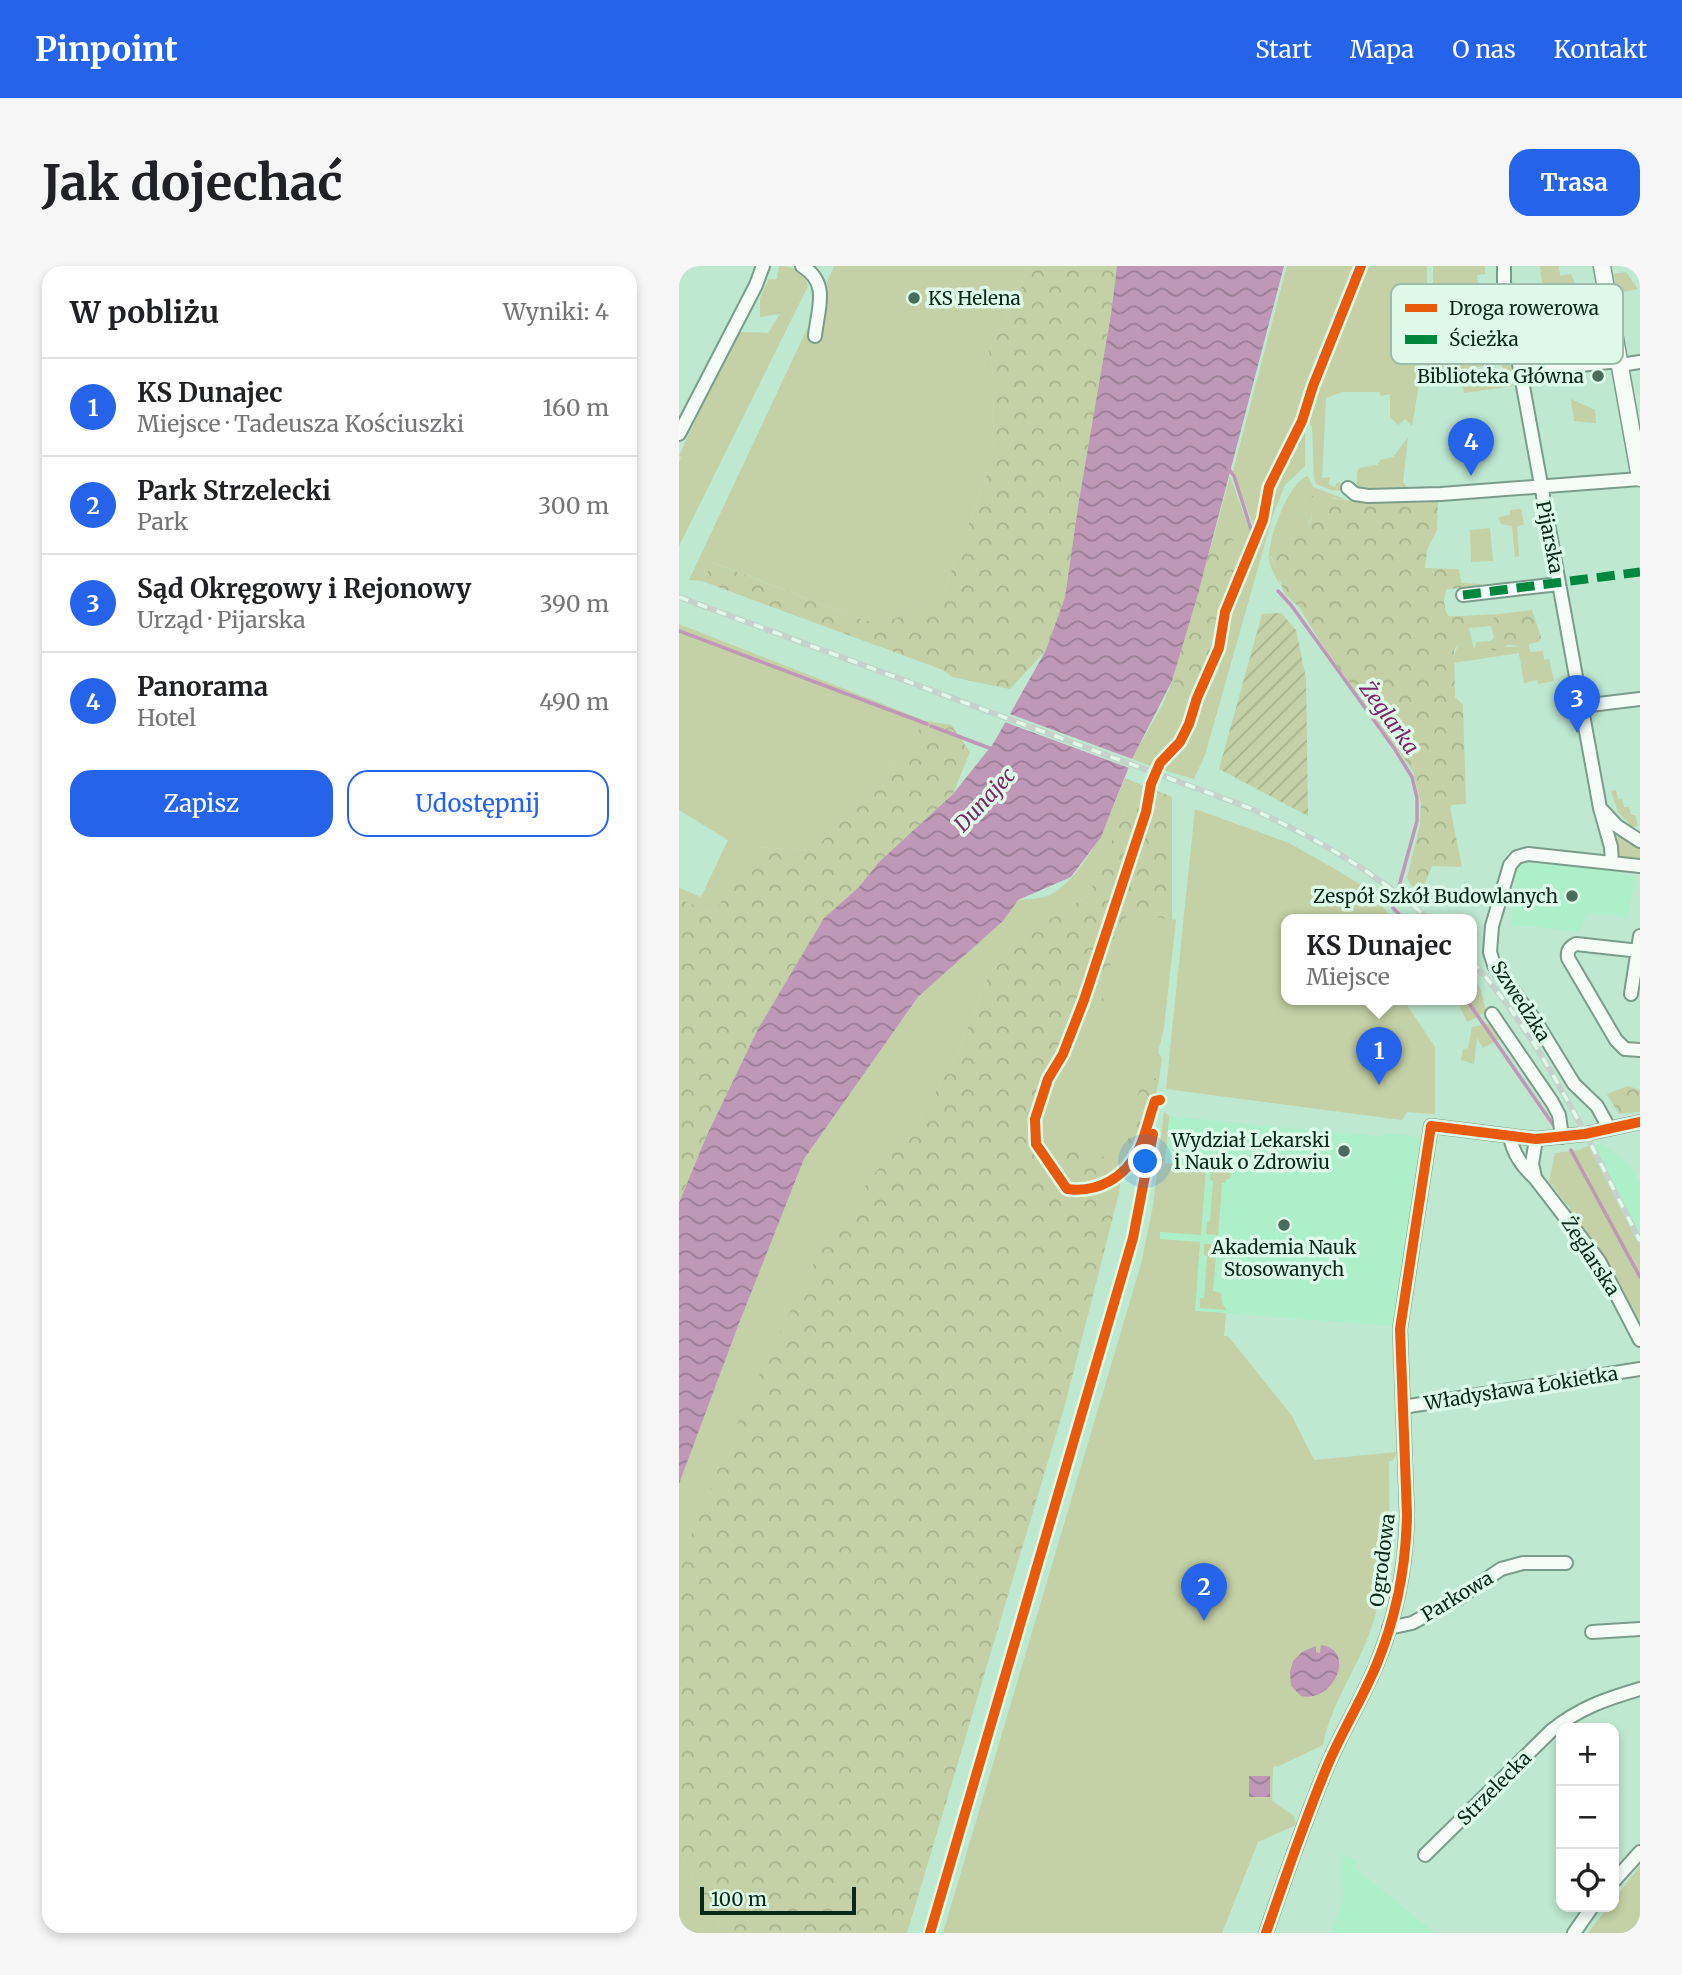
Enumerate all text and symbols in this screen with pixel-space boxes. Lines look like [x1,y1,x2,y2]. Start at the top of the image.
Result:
text: Pinpoint [35,29,178,70]
text: Start [1255,34,1312,65]
text: Mapa [1350,34,1414,65]
text: O nas [1452,34,1516,65]
text: Kontakt [1554,34,1647,65]
button: Trasa [1509,149,1640,216]
text: Jak dojechać [42,152,342,213]
legend [1391,284,1623,364]
place label: KS Helena [928,286,1021,310]
marker: KS Helena [906,290,922,306]
text: W pobliżu [70,293,219,331]
text: Droga rowerowa [1449,296,1599,320]
text: Wyniki: 4 [503,297,609,326]
text: Ścieżka [1449,327,1519,351]
place label: Biblioteka Główna [1417,364,1584,388]
marker: Biblioteka Główna [1590,368,1606,384]
text: KS Dunajec [137,376,283,409]
text: 1 [88,393,98,422]
text: 160 m [543,393,609,422]
text: Miejsce · Tadeusza Kościuszki [137,409,464,438]
pin: 4 [1448,418,1494,476]
text: Park Strzelecki [137,474,331,507]
text: 2 [86,491,100,520]
text: 300 m [538,491,609,520]
street label: Pijarska [1531,499,1569,575]
text: Park [137,507,188,536]
text: Sąd Okręgowy i Rejonowy [137,572,472,605]
text: 3 [86,589,100,618]
text: 390 m [539,589,609,618]
text: Urząd · Pijarska [137,605,306,634]
text: Panorama [137,670,268,703]
water label: Żeglarka [1353,675,1425,760]
pin: 3 [1554,675,1600,733]
text: 4 [86,687,100,716]
text: 490 m [539,687,609,716]
text: Hotel [137,703,196,732]
water label: Dunajec [948,762,1021,838]
button: Zapisz [70,770,333,837]
button: Udostępnij [347,770,609,837]
place label: Zespół Szkół Budowlanych [1313,884,1558,908]
marker: Zespół Szkół Budowlanych [1564,888,1580,904]
popup [1281,914,1477,1005]
text: KS Dunajec [1306,929,1452,962]
street label: Szwedzka [1486,956,1556,1046]
text: Miejsce [1306,962,1390,991]
pin: 1 [1356,1027,1402,1085]
place label: Wydział Lekarski i Nauk o Zdrowiu [1170,1128,1330,1174]
marker: Wydział Lekarski i Nauk o Zdrowiu [1336,1143,1352,1159]
your location [1128,1144,1162,1178]
street label: Żeglarska [1557,1212,1625,1300]
marker: Akademia Nauk Stosowanych [1276,1217,1292,1233]
place label: Akademia Nauk Stosowanych [1210,1235,1357,1281]
street label: Władysława Łokietka [1421,1361,1620,1415]
street label: Ogrodowa [1364,1512,1400,1608]
pin: 2 [1181,1563,1227,1621]
street label: Parkowa [1417,1565,1497,1627]
map controls [1556,1723,1619,1912]
button: + [1556,1723,1619,1786]
street label: Strzelecka [1452,1746,1536,1830]
button: − [1556,1786,1619,1849]
button: locate [1556,1849,1619,1912]
scale bar [700,1884,856,1916]
text: 100 m [711,1887,767,1911]

